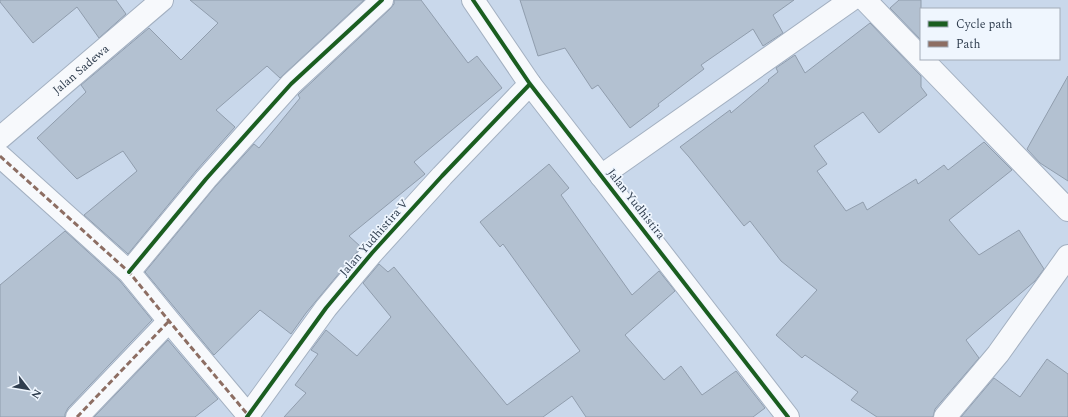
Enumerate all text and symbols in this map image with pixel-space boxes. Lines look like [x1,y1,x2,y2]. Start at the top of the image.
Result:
legend [920,8,1060,60]
text: Cycle path [956,15,1013,34]
text: Path [956,35,981,54]
street label: Jalan Sadewa [48,39,113,99]
street label: Jalan Yudhistira [602,164,670,244]
street label: Jalan Yudhistira V [335,195,413,281]
north arrow [8,369,48,409]
text: N [27,386,46,402]

